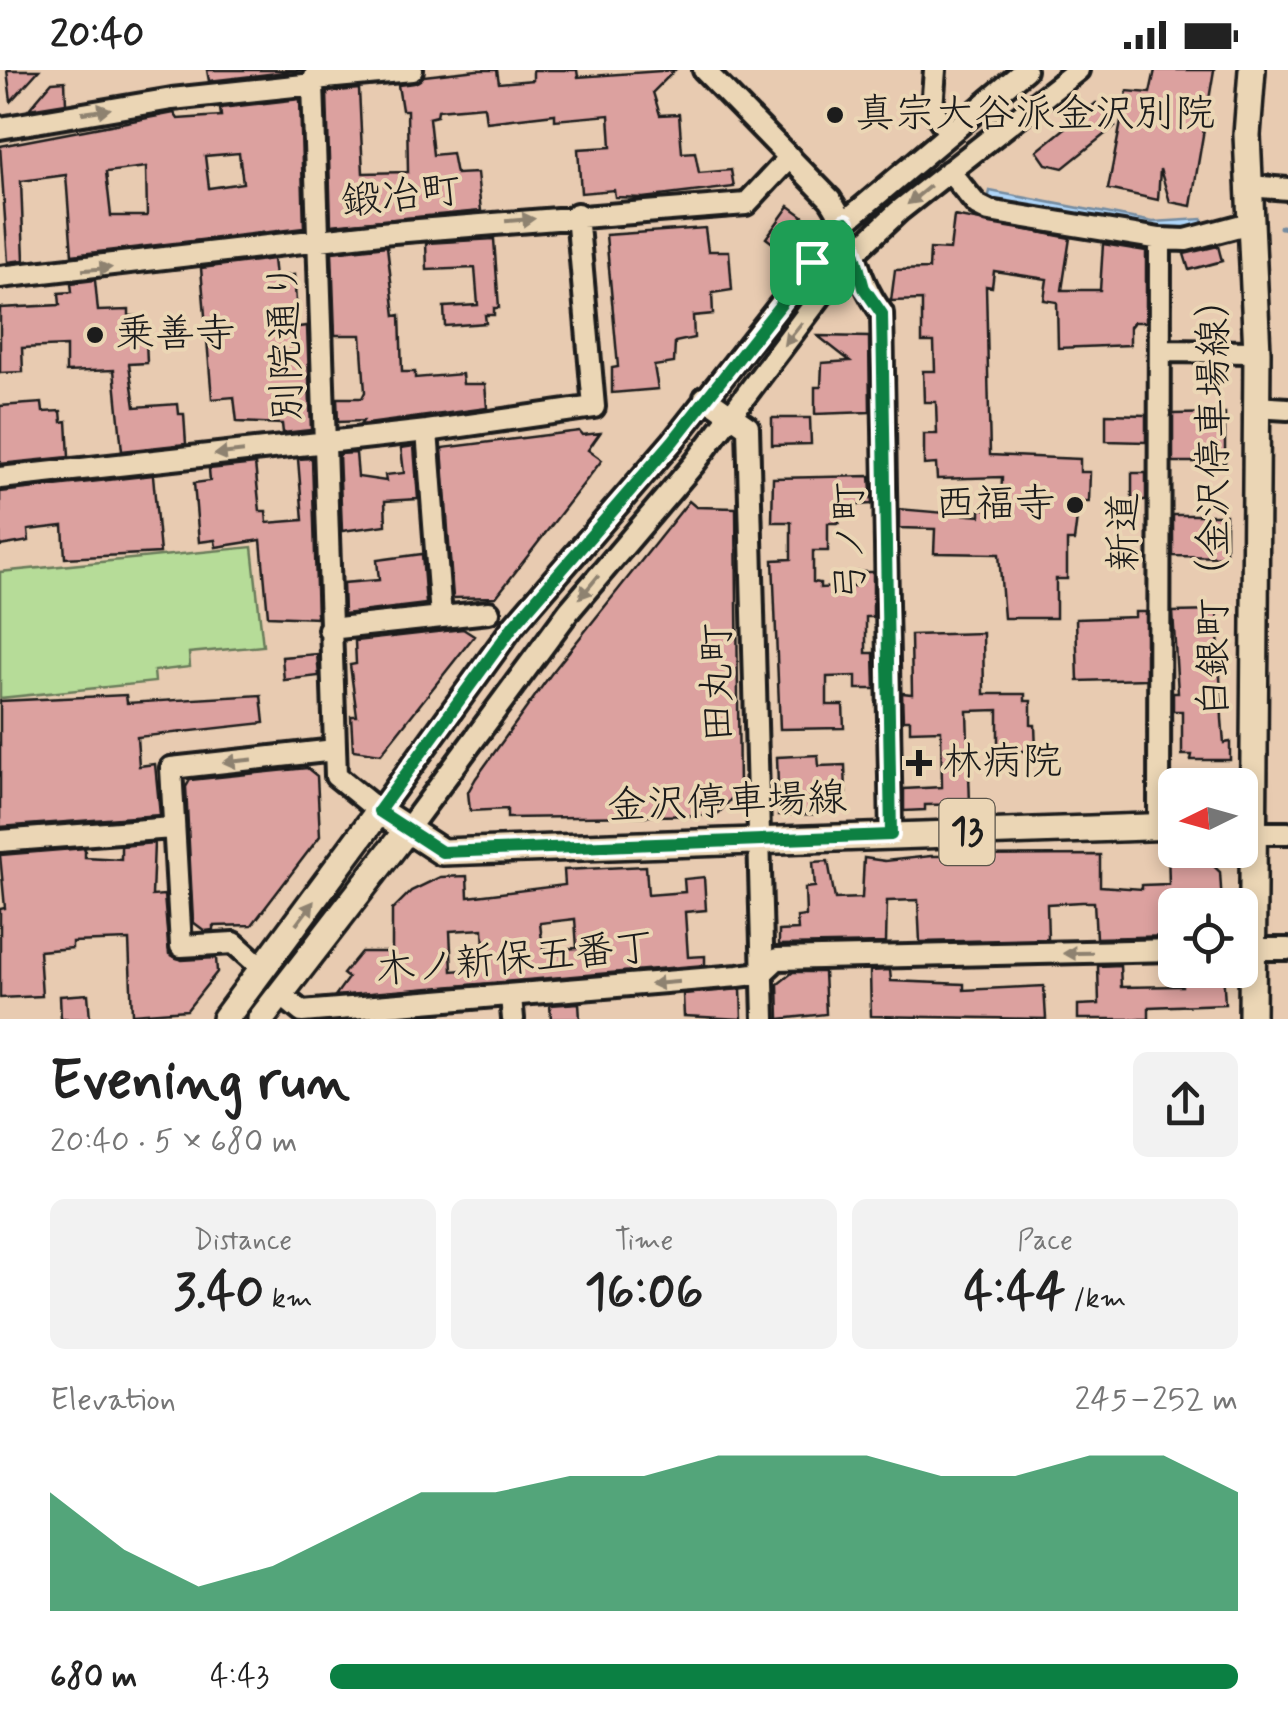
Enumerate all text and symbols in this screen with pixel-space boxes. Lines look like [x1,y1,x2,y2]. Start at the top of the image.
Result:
text: 20:40 [50,11,144,60]
place label: 真宗大谷派金沢別院 [855,89,1215,141]
one-way arrow [81,103,112,119]
marker: 真宗大谷派金沢別院 [824,104,846,126]
street label: 鍛冶町 [339,165,463,229]
one-way arrow [906,184,931,205]
one-way arrow [505,212,536,228]
pin [770,220,855,305]
icon: arrive [785,235,840,290]
one-way arrow [82,260,114,276]
street label: 別院通り [258,260,316,422]
street label: 白銀町（金沢停車場線） [1189,278,1241,718]
place label: 乗善寺 [115,309,235,361]
one-way arrow [783,321,804,347]
marker: 乗善寺 [84,324,106,346]
one-way arrow [213,445,245,461]
place label: 西福寺 [935,479,1055,531]
street label: 弓ノ町 [824,482,878,602]
street label: 新道 [1099,492,1151,572]
marker: 西福寺 [1064,494,1086,516]
one-way arrow [579,574,601,599]
street label: 田丸町 [692,623,746,743]
place label: 林病院 [942,737,1062,789]
marker: 林病院 [906,750,932,776]
one-way arrow [221,753,253,769]
north arrow [1158,768,1258,868]
map controls [1158,768,1258,988]
street label: 金沢停車場線 [606,773,848,833]
road number: 13 [940,799,994,865]
button: locate [1158,888,1258,988]
one-way arrow [294,900,314,926]
street label: 木ノ新保五番丁 [373,922,657,998]
one-way arrow [1061,945,1093,961]
one-way arrow [649,975,680,991]
text: Evening run [50,1047,350,1119]
button: share [1133,1052,1238,1157]
text: 20:40 · 5 × 680 m [50,1121,297,1163]
text: Distance [194,1223,292,1260]
text: Time [615,1223,673,1260]
text: Pace [1017,1223,1073,1260]
text: 3.40 [173,1260,264,1326]
text: 16:06 [585,1260,703,1326]
text: 4:44 [964,1260,1066,1326]
text: km [264,1281,313,1318]
text: /km [1066,1281,1126,1318]
text: Elevation [50,1379,176,1421]
text: 245–252 m [1075,1379,1238,1421]
text: 680 m [50,1656,137,1698]
text: 4:43 [210,1656,269,1698]

